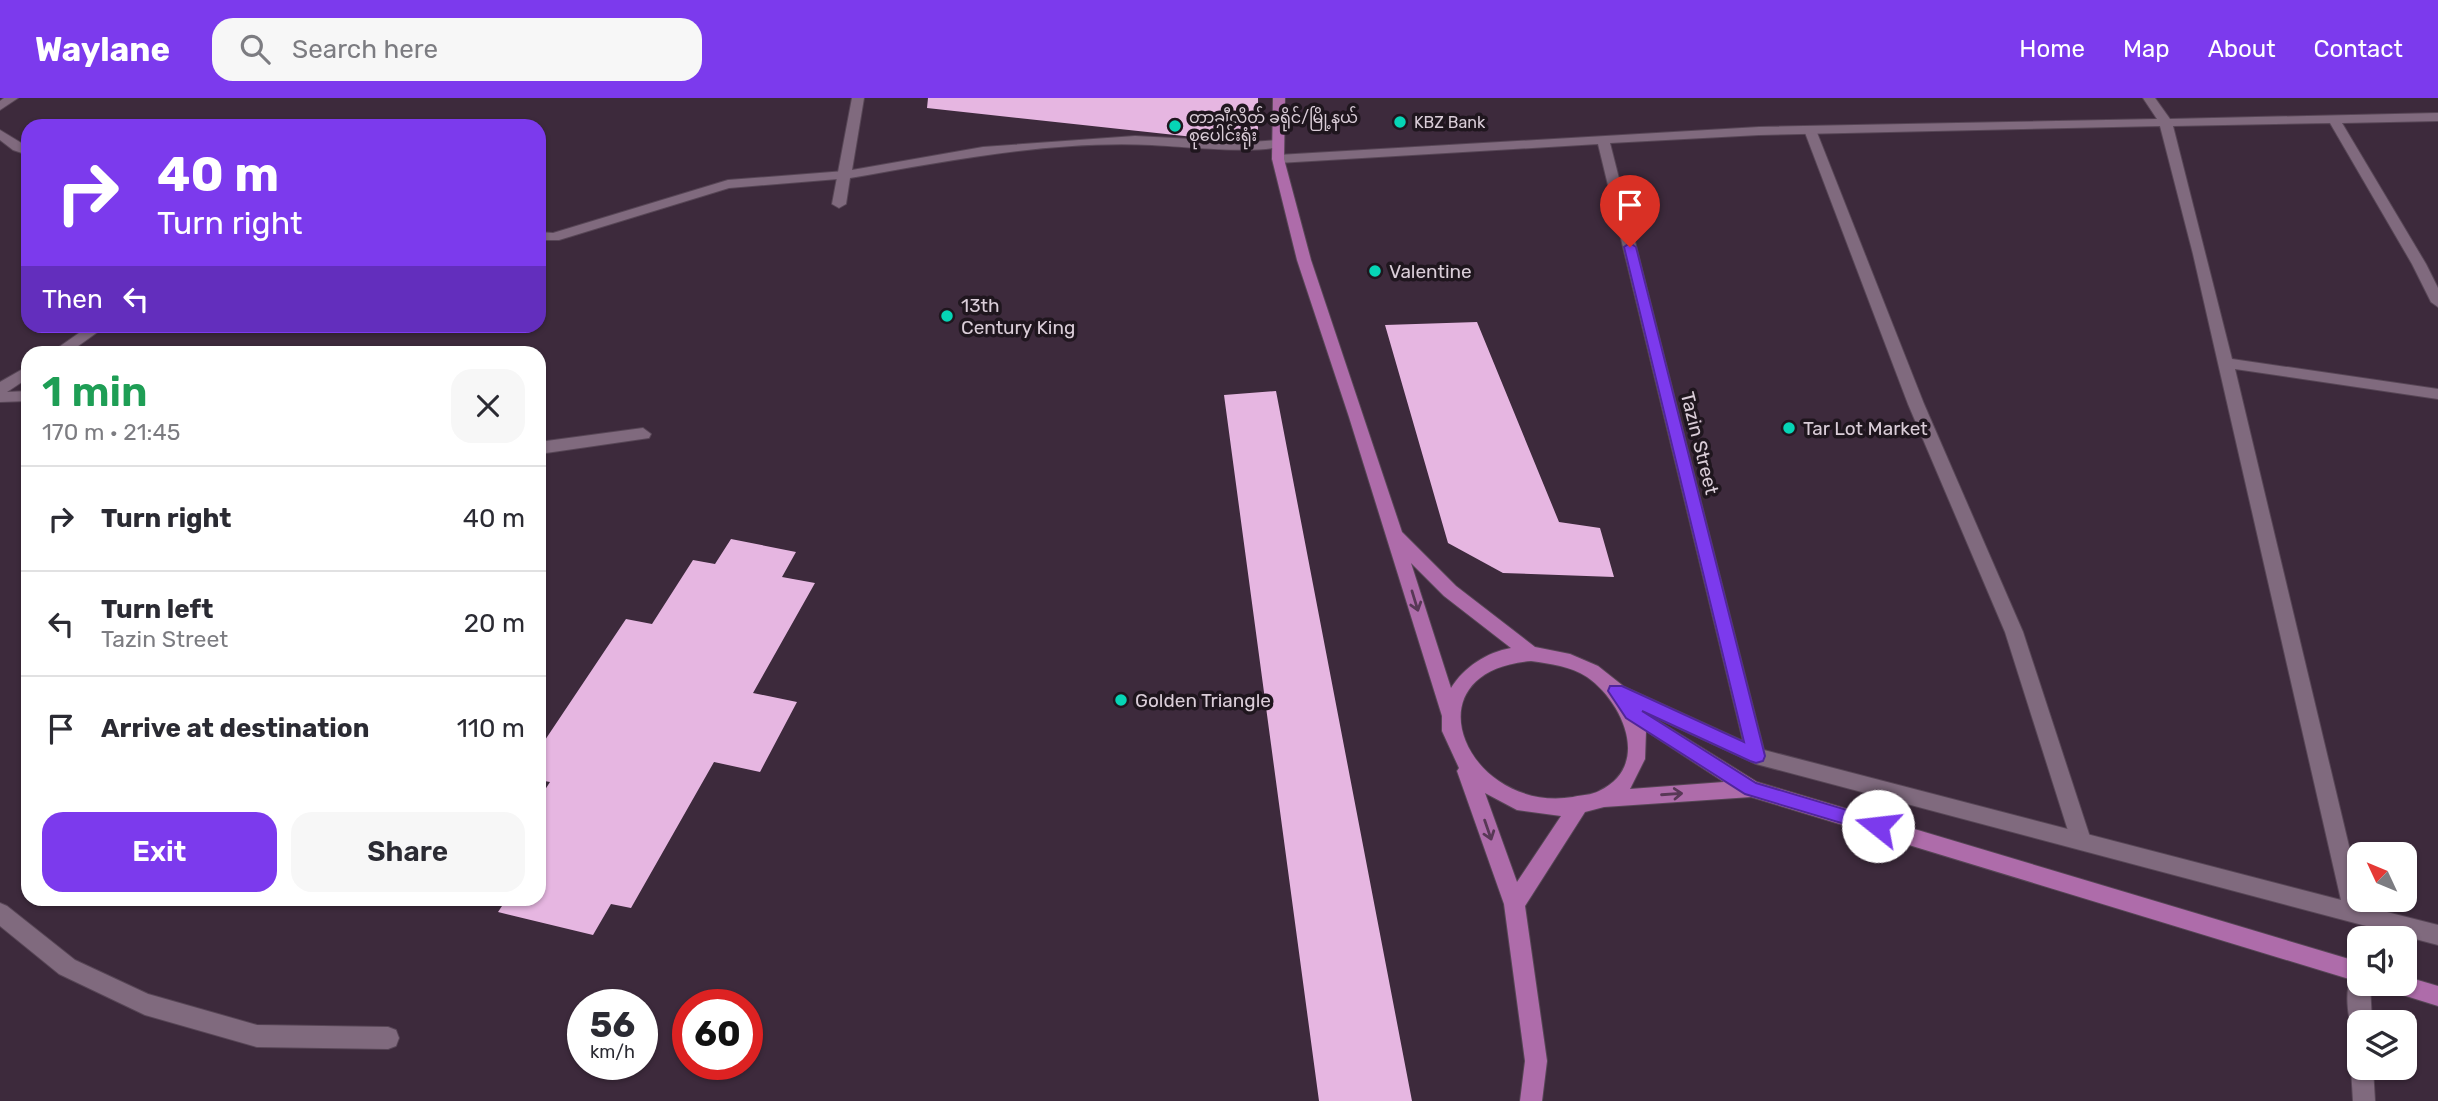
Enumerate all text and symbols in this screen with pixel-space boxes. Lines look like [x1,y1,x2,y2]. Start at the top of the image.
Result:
search box [212,18,702,81]
text: Waylane [35,30,170,69]
icon: search [236,30,274,68]
text: Search here [292,34,438,65]
text: Home [2019,35,2085,63]
text: Map [2123,35,2170,63]
text: About [2208,35,2276,63]
text: Contact [2314,35,2403,63]
place label: တာချီလိတ် ခရိုင်/မြို့နယ် စုပေါင်းရုံး [1189,106,1358,150]
place label: KBZ Bank [1414,113,1486,132]
marker: KBZ Bank [1392,114,1408,130]
marker: တာချီလိတ် ခရိုင်/မြို့နယ် စုပေါင်းရုံး [1167,118,1183,134]
text: 40 m [157,145,279,203]
icon: right [42,147,133,238]
pin [1600,175,1660,247]
icon: arrive [1611,186,1649,224]
text: Turn right [157,204,302,242]
place label: Valentine [1389,260,1472,283]
marker: Valentine [1367,263,1383,279]
icon: left [117,280,155,318]
text: Then [42,284,103,315]
place label: 13th Century King [961,294,1075,339]
marker: 13th Century King [939,308,955,324]
text: 1 min [42,367,148,417]
button: close [451,369,525,443]
street label: Tazin Street [1676,389,1724,497]
place label: Tar Lot Market [1803,417,1928,440]
text: 170 m · 21:45 [42,418,180,446]
marker: Tar Lot Market [1781,420,1797,436]
icon: right [42,500,80,538]
text: Turn right [101,503,231,534]
text: 40 m [463,503,525,534]
one-way arrow [1409,590,1422,612]
text: Turn left [101,594,213,625]
icon: left [42,605,80,643]
text: 20 m [464,608,525,639]
text: Tazin Street [101,625,228,653]
place label: Golden Triangle [1135,689,1271,712]
marker: Golden Triangle [1113,692,1129,708]
icon: arrive [42,710,80,748]
text: Arrive at destination [101,713,369,744]
text: 110 m [457,713,525,744]
one-way arrow [1661,787,1683,800]
position arrow [1841,789,1915,863]
button: Exit [42,812,277,892]
button: Share [291,812,525,892]
one-way arrow [1482,819,1495,841]
north arrow [2347,842,2417,912]
map controls [2347,842,2417,1080]
button: sound [2347,926,2417,996]
speed limit sign: 60 [672,989,763,1080]
text: 56 [590,1004,635,1046]
button: layers [2347,1010,2417,1080]
text: km/h [590,1041,635,1063]

